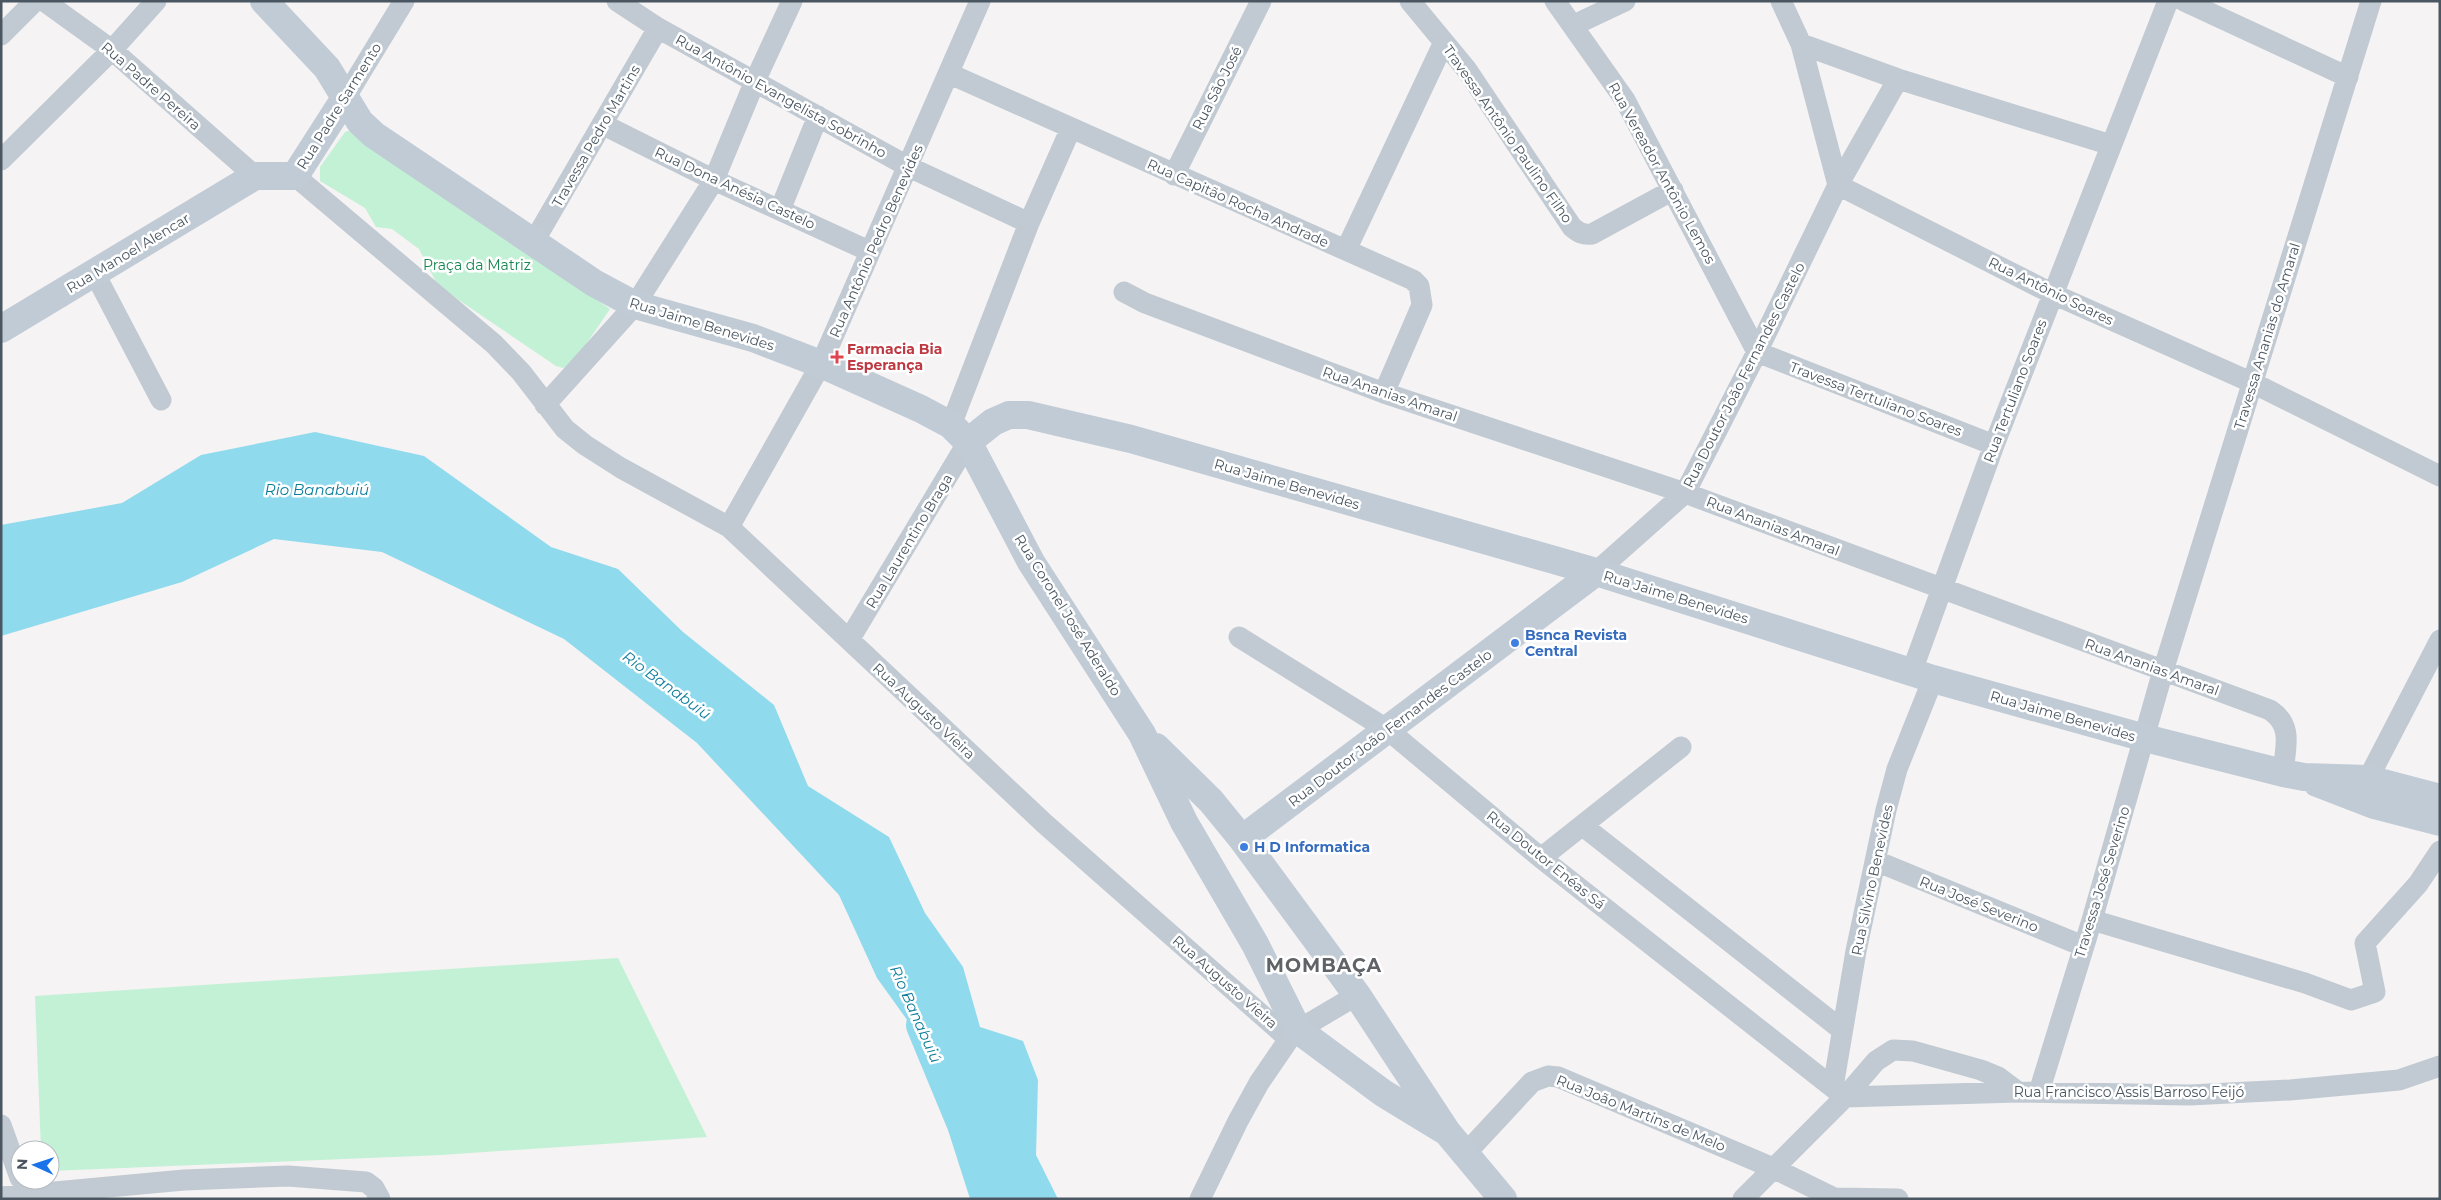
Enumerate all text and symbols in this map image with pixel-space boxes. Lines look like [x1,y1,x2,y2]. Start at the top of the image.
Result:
street label: Rua Antônio Evangelista Sobrinho [672,30,890,162]
street label: Rua Padre Pereira [98,38,204,134]
street label: Rua Padre Sarmento [293,39,385,173]
street label: Travessa Antônio Paulino Filho [1439,41,1577,227]
street label: Rua São José [1188,43,1246,133]
street label: Travessa Pedro Martins [548,61,644,210]
street label: Rua Vereador Antônio Lemos [1604,79,1720,267]
street label: Rua Antônio Pedro Benevides [825,142,927,340]
street label: Rua Dona Anésia Castelo [652,143,818,233]
street label: Rua Capitão Rocha Andrade [1144,155,1332,251]
street label: Rua Manoel Alencar [63,209,193,297]
street label: Travessa Ananias do Amaral [2230,240,2304,432]
street label: Rua Antônio Soares [1985,253,2117,329]
park label: Praça da Matriz [423,256,531,274]
street label: Rua Doutor João Fernandes Castelo [1679,259,1809,491]
street label: Rua Jaime Benevides [627,293,777,355]
street label: Rua Tertuliano Soares [1979,317,2051,465]
place label: Farmacia Bia Esperança [847,340,942,374]
marker: Farmacia Bia Esperança [831,351,843,363]
street label: Travessa Tertuliano Soares [1787,358,1965,440]
street label: Rua Ananias Amaral [1320,362,1460,426]
street label: Rua Jaime Benevides [1212,455,1362,513]
street label: Rua Laurentino Braga [862,470,956,612]
water label: Rio Banabuiú [265,480,369,499]
street label: Rua Ananias Amaral [1704,492,1842,560]
street label: Rua Coronel José Aderaldo [1011,531,1125,699]
street label: Rua Jaime Benevides [1601,566,1751,628]
place label: Bsnca Revista Central [1525,626,1627,660]
street label: Rua Ananias Amaral [2082,634,2222,700]
marker: Bsnca Revista Central [1509,637,1521,649]
street label: Rua Doutor João Fernandes Castelo [1284,645,1496,811]
water label: Rio Banabuiú [619,647,715,723]
street label: Rua Augusto Vieira [869,659,979,763]
street label: Rua Jaime Benevides [1988,687,2138,745]
street label: Rua Silvino Benevides [1847,803,1897,957]
street label: Travessa José Severino [2070,804,2134,960]
street label: Rua Doutor Enéas Sá [1483,807,1609,913]
place label: H D Informatica [1254,838,1370,856]
marker: H D Informatica [1238,841,1250,853]
street label: Rua José Severino [1917,872,2041,936]
street label: Rua Augusto Vieira [1169,931,1281,1033]
district label: MOMBAÇA [1266,954,1382,977]
water label: Rio Banabuiú [886,962,946,1066]
street label: Rua João Martins de Melo [1554,1071,1728,1155]
street label: Rua Francisco Assis Barroso Feijó [2014,1083,2245,1101]
north arrow [10,1140,60,1190]
text: N [13,1158,31,1170]

